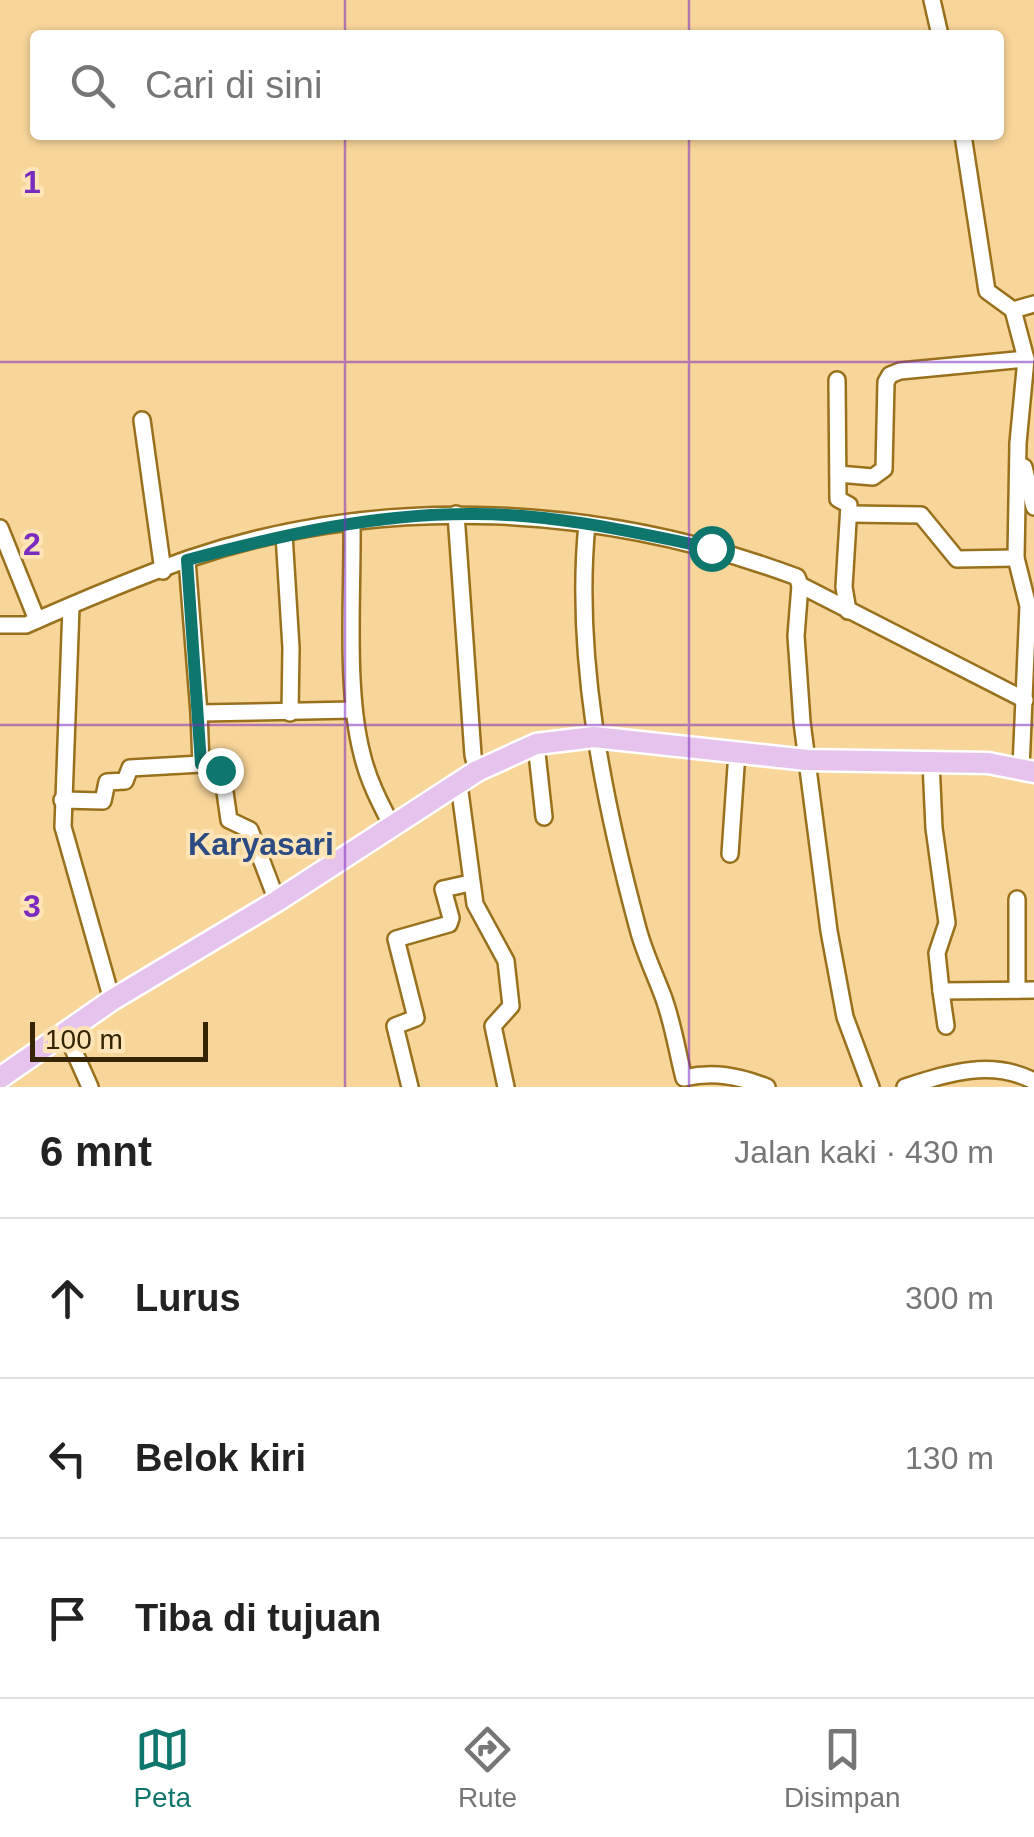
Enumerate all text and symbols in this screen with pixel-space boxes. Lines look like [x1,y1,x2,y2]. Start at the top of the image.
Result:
search box [30,30,1004,140]
icon: search [65,58,120,113]
text: Cari di sini [145,64,322,106]
text: 1 [23,164,41,200]
text: 2 [23,526,41,562]
route start [689,526,735,572]
route end [198,748,244,794]
district label: Karyasari [188,826,334,862]
text: 3 [23,888,41,924]
scale bar [30,1017,208,1062]
text: 100 m [45,1024,123,1055]
text: 6 mnt [40,1128,152,1175]
text: Jalan kaki · 430 m [734,1134,994,1170]
icon: ahead [40,1271,95,1326]
text: Lurus [135,1277,241,1319]
text: 300 m [905,1280,994,1316]
icon: left [40,1431,95,1486]
text: Belok kiri [135,1437,306,1479]
text: 130 m [905,1440,994,1476]
icon: arrive [40,1591,95,1646]
text: Tiba di tujuan [135,1597,381,1639]
tab: Peta [133,1722,191,1814]
tab: Rute [458,1722,517,1814]
tab: Disimpan [784,1722,901,1814]

